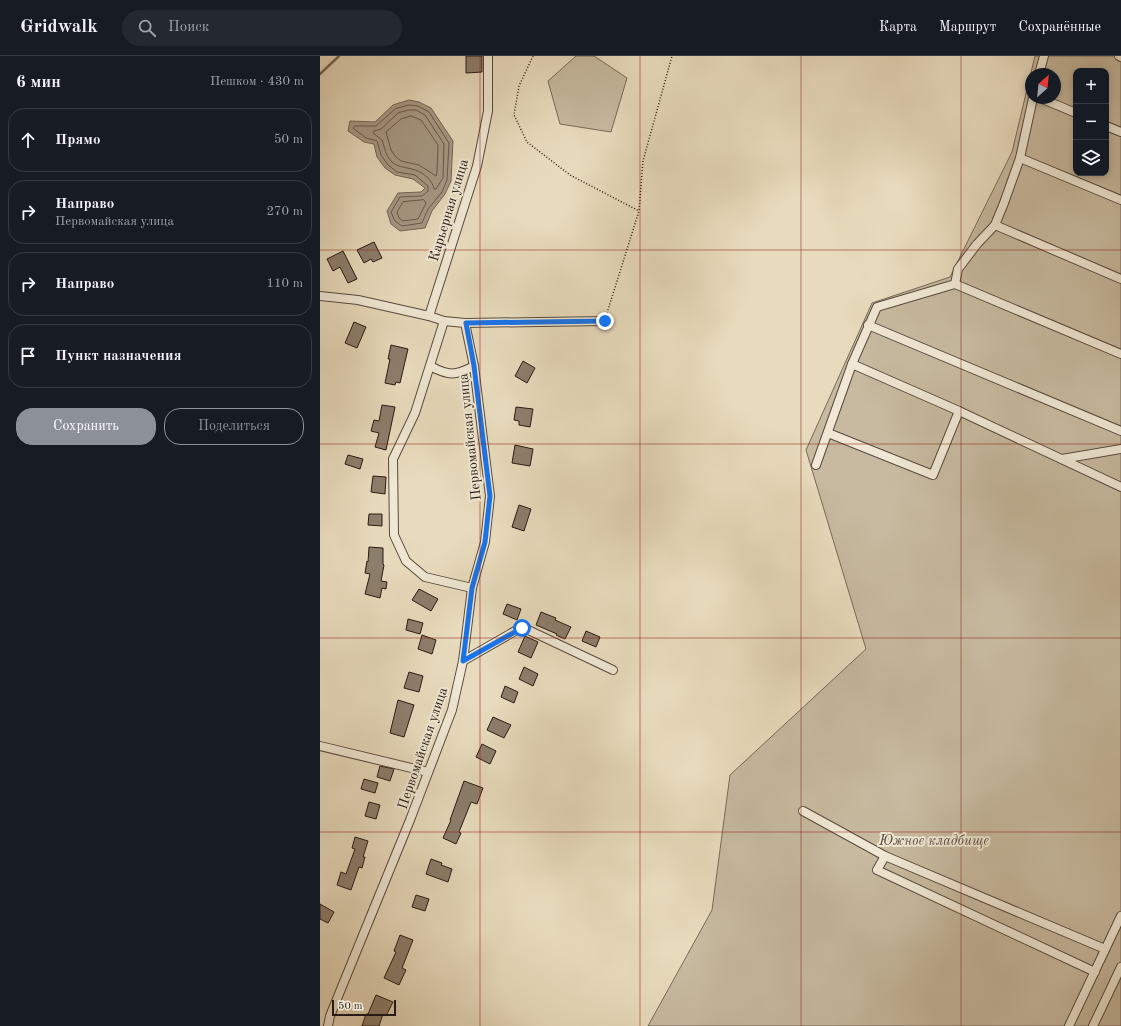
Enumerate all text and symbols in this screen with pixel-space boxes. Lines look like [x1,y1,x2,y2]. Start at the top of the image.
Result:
search box [122,10,402,46]
icon: search [136,17,158,39]
text: Gridwalk [20,18,98,37]
text: Поиск [168,20,209,35]
text: Карта [879,20,917,34]
text: Маршрут [939,20,996,34]
text: Сохранённые [1018,20,1101,34]
north arrow [1025,68,1061,104]
map controls [1073,68,1109,176]
button: + [1073,68,1109,104]
text: 6 мин [16,74,61,91]
text: Пешком · 430 m [210,75,304,88]
button: − [1073,104,1109,140]
icon: ahead [17,129,39,151]
text: Прямо [55,133,101,148]
text: 50 m [274,133,303,146]
button: layers [1073,140,1109,176]
street label: Карьерная улица [427,157,471,263]
text: Направо [55,197,114,212]
icon: right [17,201,39,223]
text: 270 m [266,205,303,218]
text: Первомайская улица [55,215,174,228]
icon: right [17,273,39,295]
text: Направо [55,277,114,292]
text: 110 m [266,277,303,290]
route end [596,312,614,330]
icon: arrive [17,345,39,367]
text: Пункт назначения [55,349,182,364]
street label: Первомайская улица [456,372,484,501]
button: Сохранить [16,408,156,445]
button: Поделиться [164,408,304,445]
route start [513,619,531,637]
street label: Первомайская улица [395,685,450,811]
park label: Южное кладбище [878,833,989,849]
scale bar [332,998,396,1017]
text: 50 m [338,1001,363,1012]

